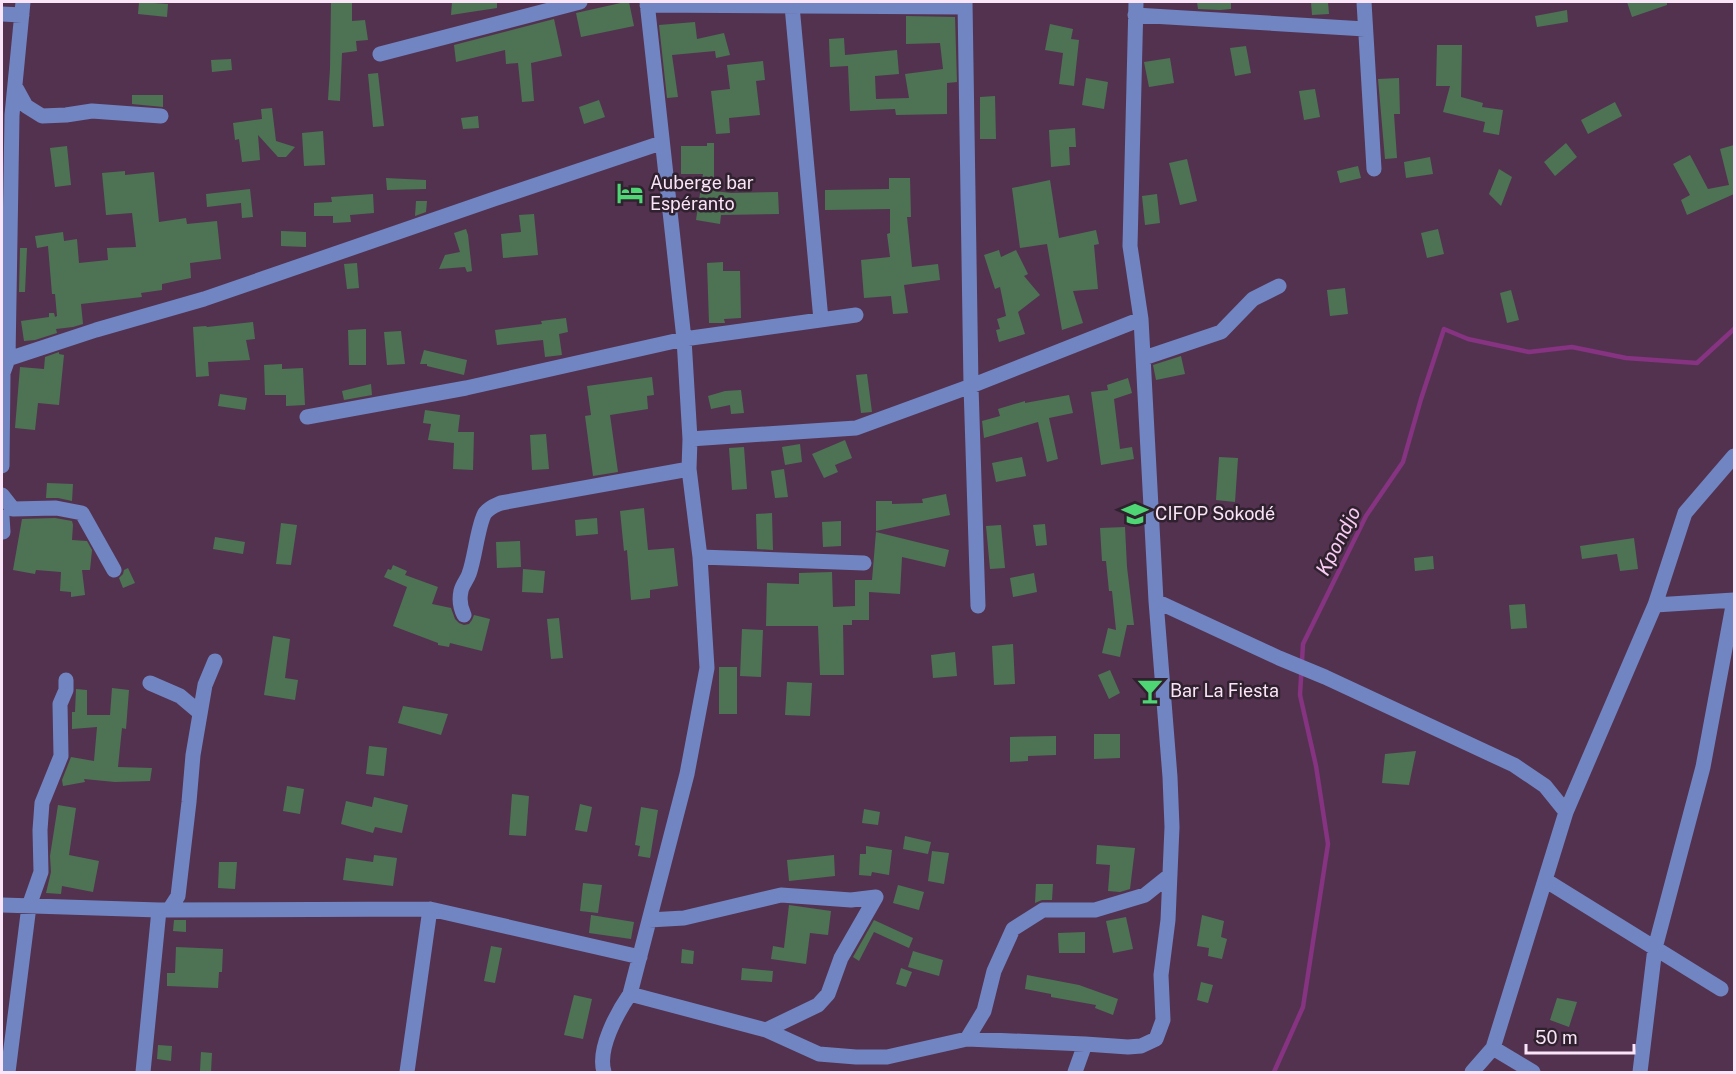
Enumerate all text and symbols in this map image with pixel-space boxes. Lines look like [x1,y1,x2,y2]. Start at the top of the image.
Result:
place label: Auberge bar Espéranto [650,172,754,214]
hotel icon: Auberge bar Espéranto [615,178,645,208]
school or university icon: CIFOP Sokodé [1120,499,1150,529]
water label: Kpondjo [1310,502,1366,580]
place label: CIFOP Sokodé [1155,503,1275,524]
bar icon: Bar La Fiesta [1135,676,1165,706]
place label: Bar La Fiesta [1170,680,1279,701]
scale bar [1526,1017,1634,1055]
text: 50 m [1535,1027,1578,1048]

